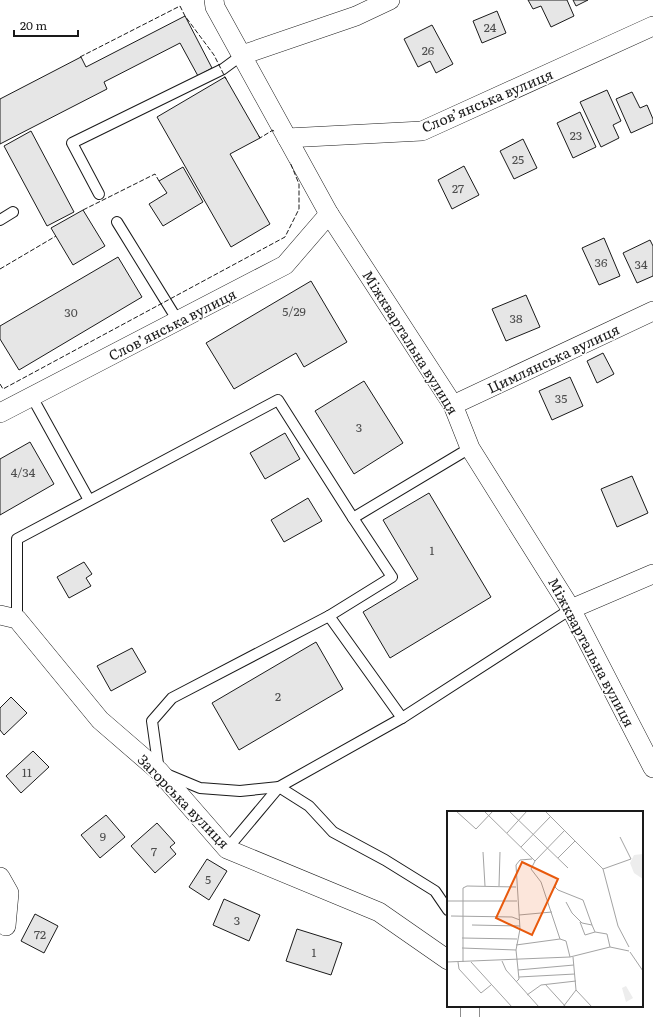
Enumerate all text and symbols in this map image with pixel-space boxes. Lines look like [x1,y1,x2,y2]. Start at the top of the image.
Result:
scale bar [14,12,78,38]
text: 20 m [20,16,47,34]
house number: 24 [484,18,497,36]
house number: 26 [422,41,435,59]
street label: Слов’янська вулиця [418,63,556,137]
house number: 23 [570,126,582,144]
house number: 25 [512,150,524,168]
house number: 27 [452,179,464,197]
house number: 36 [595,253,608,271]
house number: 34 [634,255,648,273]
street label: Міжквартальна вулиця [358,266,464,418]
street label: Слов’янська вулиця [105,283,239,365]
house number: 5/29 [282,302,306,320]
house number: 30 [64,303,78,321]
house number: 38 [509,309,523,327]
street label: Цимлянська вулиця [484,319,622,397]
house number: 35 [555,389,567,407]
house number: 3 [356,418,362,436]
house number: 4/34 [11,463,36,481]
house number: 1 [430,541,435,559]
street label: Міжквартальна вулиця [544,574,640,730]
house number: 2 [275,687,281,705]
street label: Загорська вулиця [134,749,234,853]
house number: 11 [22,763,32,781]
inset map [447,811,643,1007]
house number: 9 [100,827,106,845]
house number: 7 [151,842,157,860]
house number: 5 [205,870,211,888]
house number: 3 [234,911,240,929]
house number: 72 [34,925,46,943]
house number: 1 [312,943,317,961]

